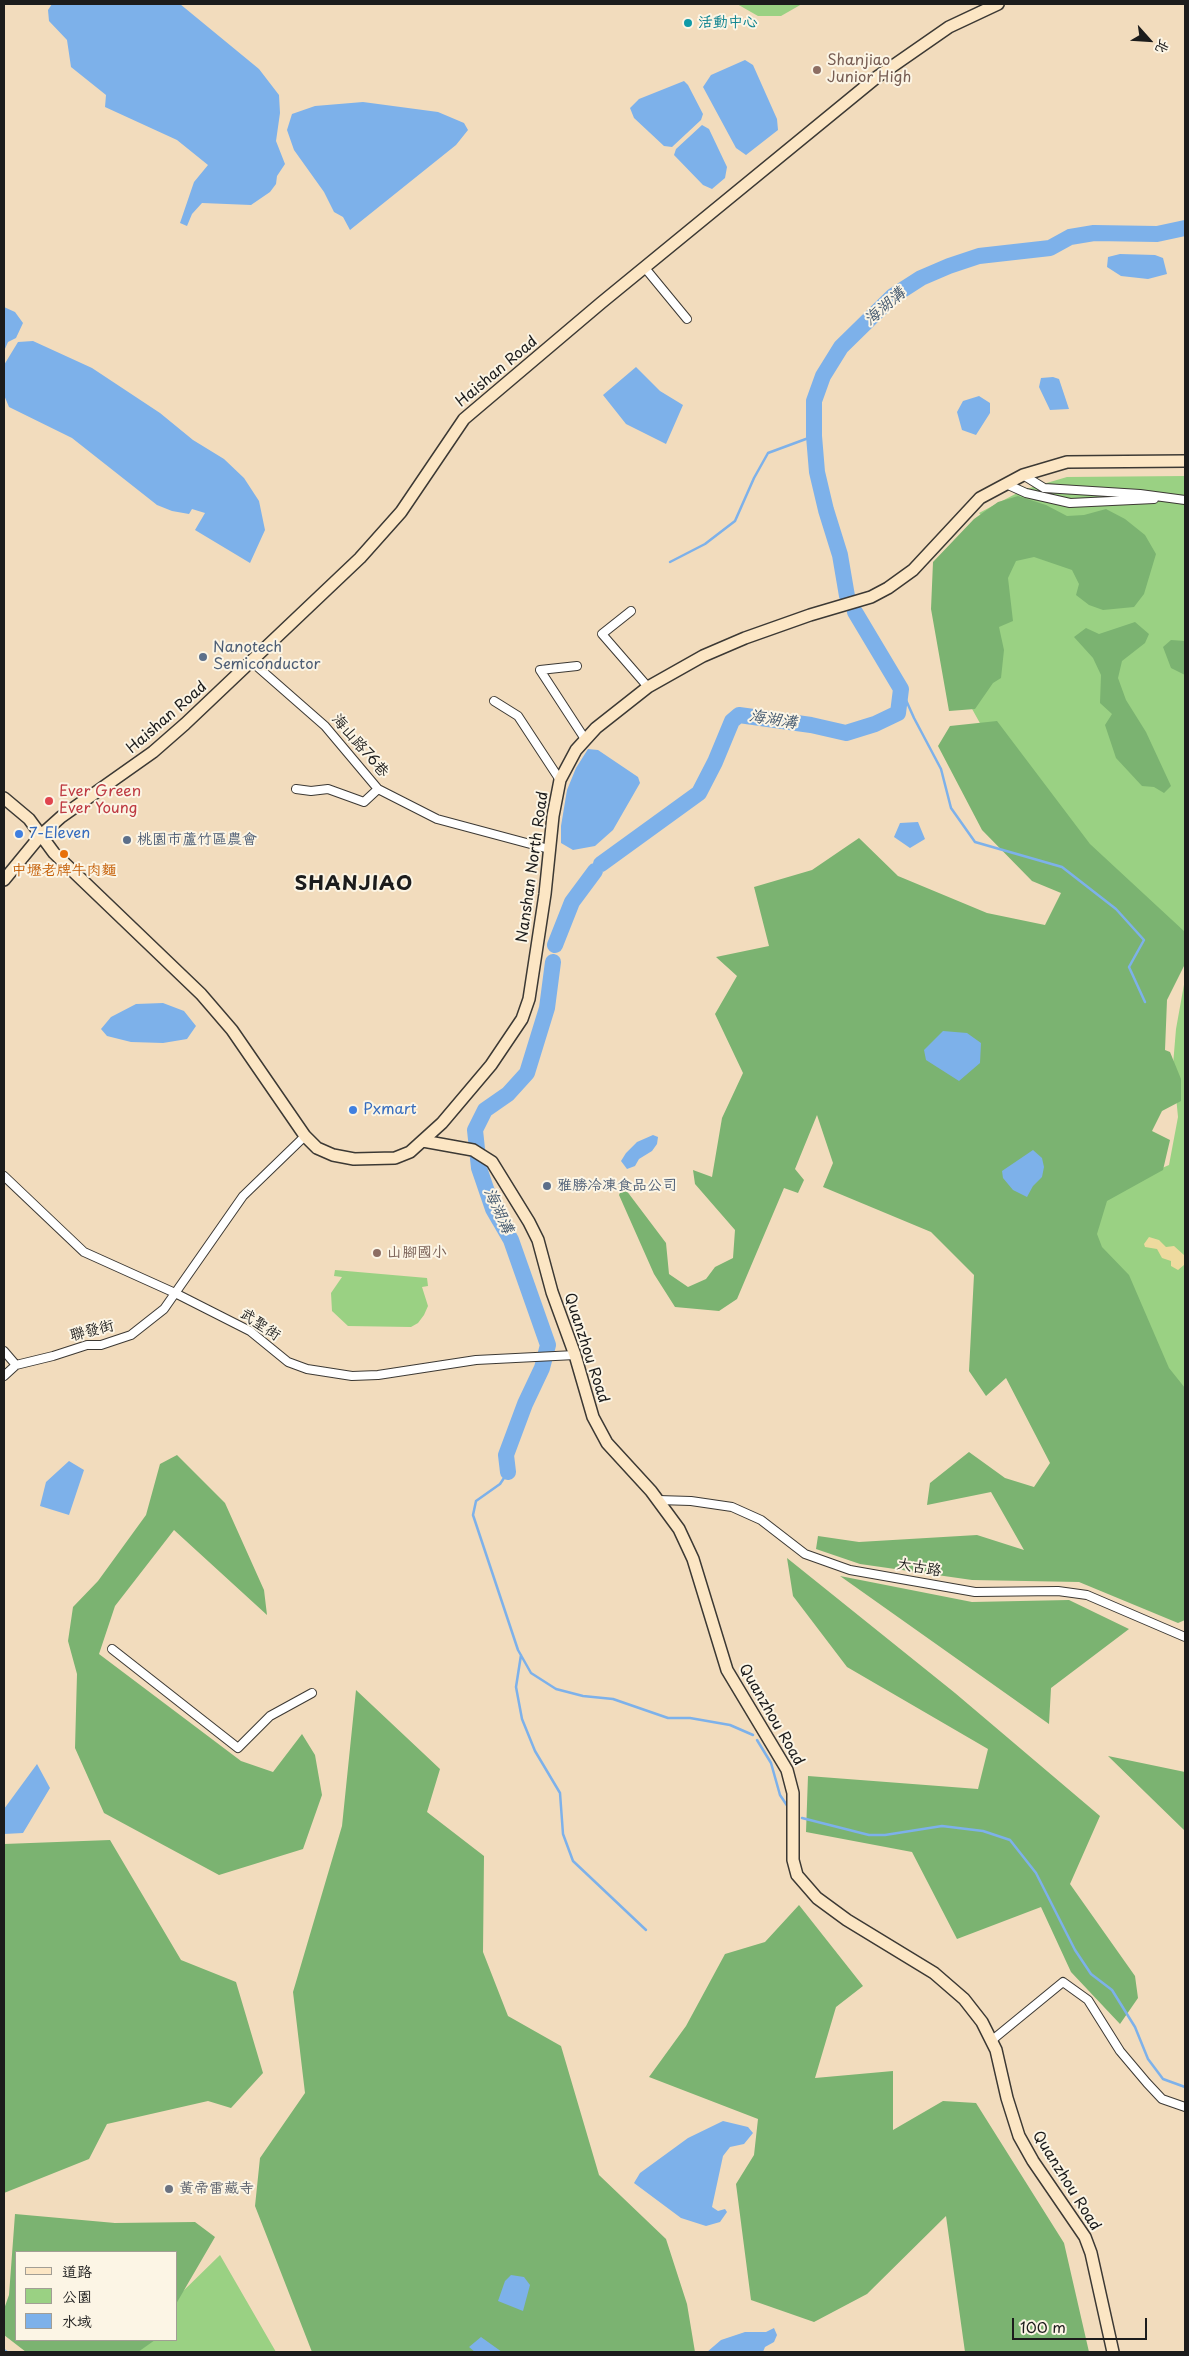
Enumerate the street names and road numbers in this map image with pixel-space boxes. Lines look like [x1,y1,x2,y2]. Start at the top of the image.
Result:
street label: Haishan Road [453,333,541,411]
street label: Haishan Road [123,678,211,758]
street label: 海山路76巷 [328,711,392,781]
street label: Nanshan North Road [513,790,553,944]
street label: Quanzhou Road [560,1291,612,1405]
street label: 武聖街 [236,1305,284,1345]
street label: 聯發街 [68,1317,116,1345]
street label: 大古路 [895,1555,943,1581]
street label: Quanzhou Road [735,1661,807,1769]
street label: Quanzhou Road [1028,2128,1104,2234]

